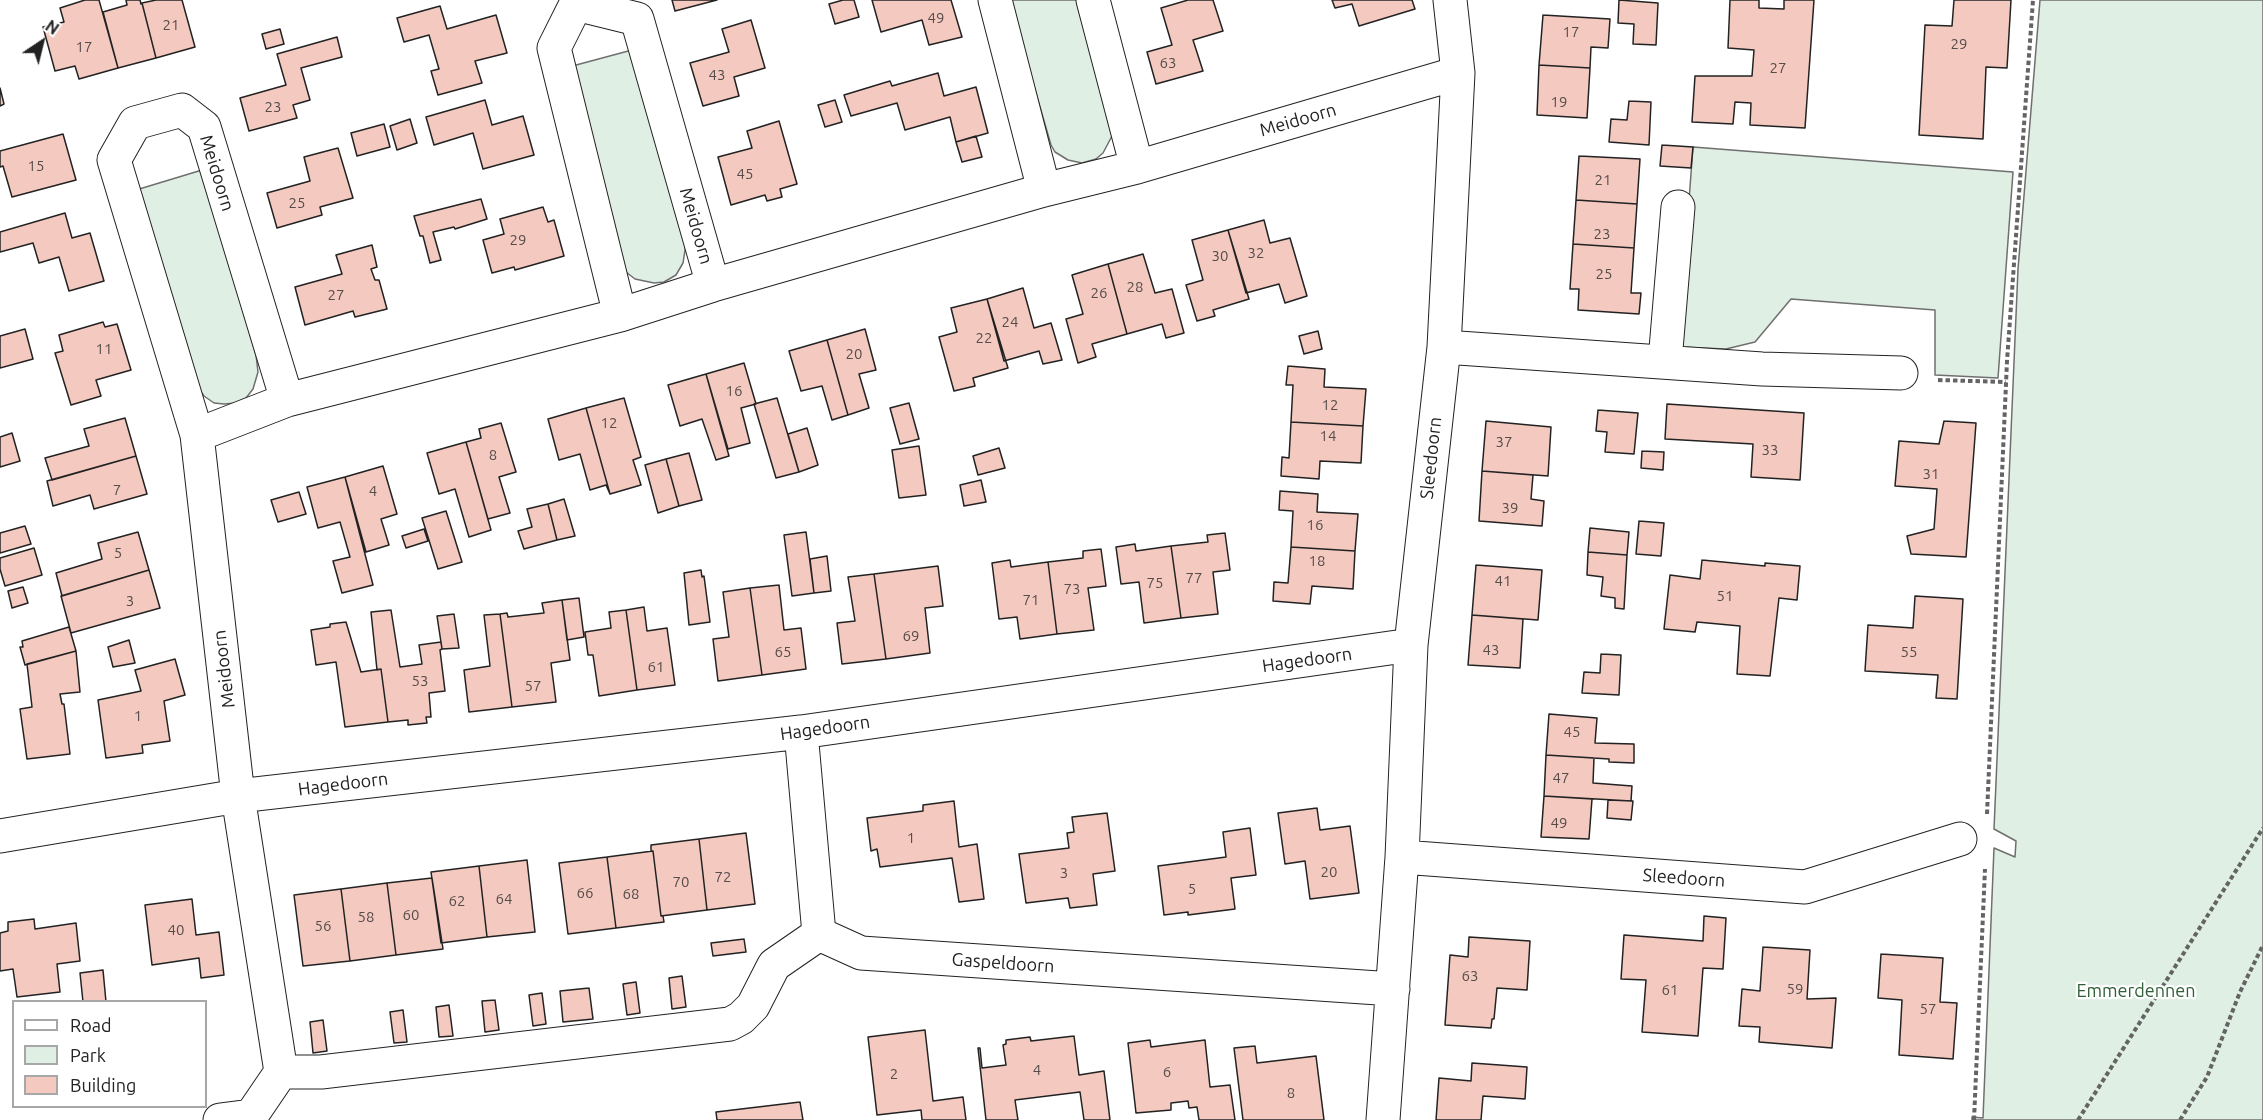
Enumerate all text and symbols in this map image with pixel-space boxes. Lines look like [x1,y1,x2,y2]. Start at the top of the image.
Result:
house number: 49 [928,9,944,27]
north arrow [12,12,72,72]
text: N [42,16,62,38]
house number: 21 [163,16,179,34]
house number: 17 [1563,23,1579,41]
house number: 29 [1951,35,1967,53]
house number: 17 [76,38,92,56]
house number: 63 [1160,54,1176,72]
house number: 27 [1770,59,1786,77]
house number: 43 [709,66,725,84]
house number: 19 [1551,93,1567,111]
house number: 23 [265,98,281,116]
street label: Meidoorn [1257,99,1339,141]
street label: Meidoorn [195,132,239,214]
house number: 15 [28,157,44,175]
house number: 45 [737,165,753,183]
house number: 21 [1595,171,1611,189]
street label: Meidoorn [675,185,717,267]
house number: 25 [289,194,305,212]
house number: 23 [1594,225,1610,243]
house number: 29 [510,231,526,249]
house number: 32 [1248,244,1264,262]
house number: 30 [1212,247,1228,265]
house number: 25 [1596,265,1612,283]
house number: 28 [1127,278,1143,296]
house number: 26 [1091,284,1107,302]
house number: 27 [328,286,344,304]
house number: 24 [1002,313,1018,331]
house number: 22 [976,329,992,347]
house number: 11 [96,340,112,358]
house number: 20 [846,345,862,363]
house number: 16 [726,382,742,400]
house number: 12 [1322,396,1338,414]
house number: 12 [601,414,617,432]
street label: Sleedoorn [1416,416,1446,500]
house number: 14 [1320,427,1336,445]
house number: 37 [1496,433,1512,451]
house number: 33 [1762,441,1778,459]
house number: 8 [489,446,497,464]
house number: 31 [1923,465,1939,483]
house number: 7 [113,481,121,499]
house number: 4 [369,482,377,500]
house number: 39 [1502,499,1518,517]
house number: 16 [1307,516,1323,534]
house number: 5 [114,544,122,562]
house number: 18 [1309,552,1325,570]
house number: 77 [1186,569,1202,587]
house number: 41 [1495,572,1511,590]
house number: 75 [1147,574,1163,592]
house number: 73 [1064,580,1080,598]
house number: 51 [1717,587,1733,605]
house number: 71 [1023,591,1039,609]
house number: 3 [126,592,134,610]
house number: 69 [903,627,919,645]
street label: Meidoorn [208,629,240,709]
house number: 43 [1483,641,1499,659]
house number: 65 [775,643,791,661]
street label: Hagedoorn [1261,643,1353,677]
house number: 55 [1901,643,1917,661]
house number: 61 [648,658,664,676]
house number: 53 [412,672,428,690]
house number: 57 [525,677,541,695]
house number: 1 [134,707,142,725]
street label: Hagedoorn [779,711,871,745]
house number: 45 [1564,723,1580,741]
street label: Hagedoorn [297,768,389,800]
house number: 47 [1553,769,1569,787]
house number: 49 [1551,814,1567,832]
house number: 1 [907,829,915,847]
house number: 20 [1321,863,1337,881]
house number: 3 [1060,864,1068,882]
street label: Sleedoorn [1642,864,1726,892]
house number: 72 [715,868,731,886]
house number: 70 [673,873,689,891]
house number: 5 [1188,880,1196,898]
house number: 66 [577,884,593,902]
house number: 68 [623,885,639,903]
house number: 64 [496,890,512,908]
house number: 62 [449,892,465,910]
house number: 60 [403,906,419,924]
house number: 58 [358,908,374,926]
house number: 56 [315,917,331,935]
house number: 40 [168,921,184,939]
street label: Gaspeldoorn [951,949,1055,977]
house number: 63 [1462,967,1478,985]
house number: 59 [1787,980,1803,998]
park label: Emmerdennen [2076,980,2196,1002]
house number: 61 [1662,981,1678,999]
legend [12,1000,207,1108]
house number: 57 [1920,1000,1936,1018]
text: Road [70,1015,112,1035]
text: Park [70,1045,106,1065]
house number: 4 [1033,1061,1041,1079]
house number: 6 [1163,1063,1171,1081]
house number: 2 [890,1065,898,1083]
text: Building [70,1075,136,1095]
house number: 8 [1287,1084,1295,1102]

